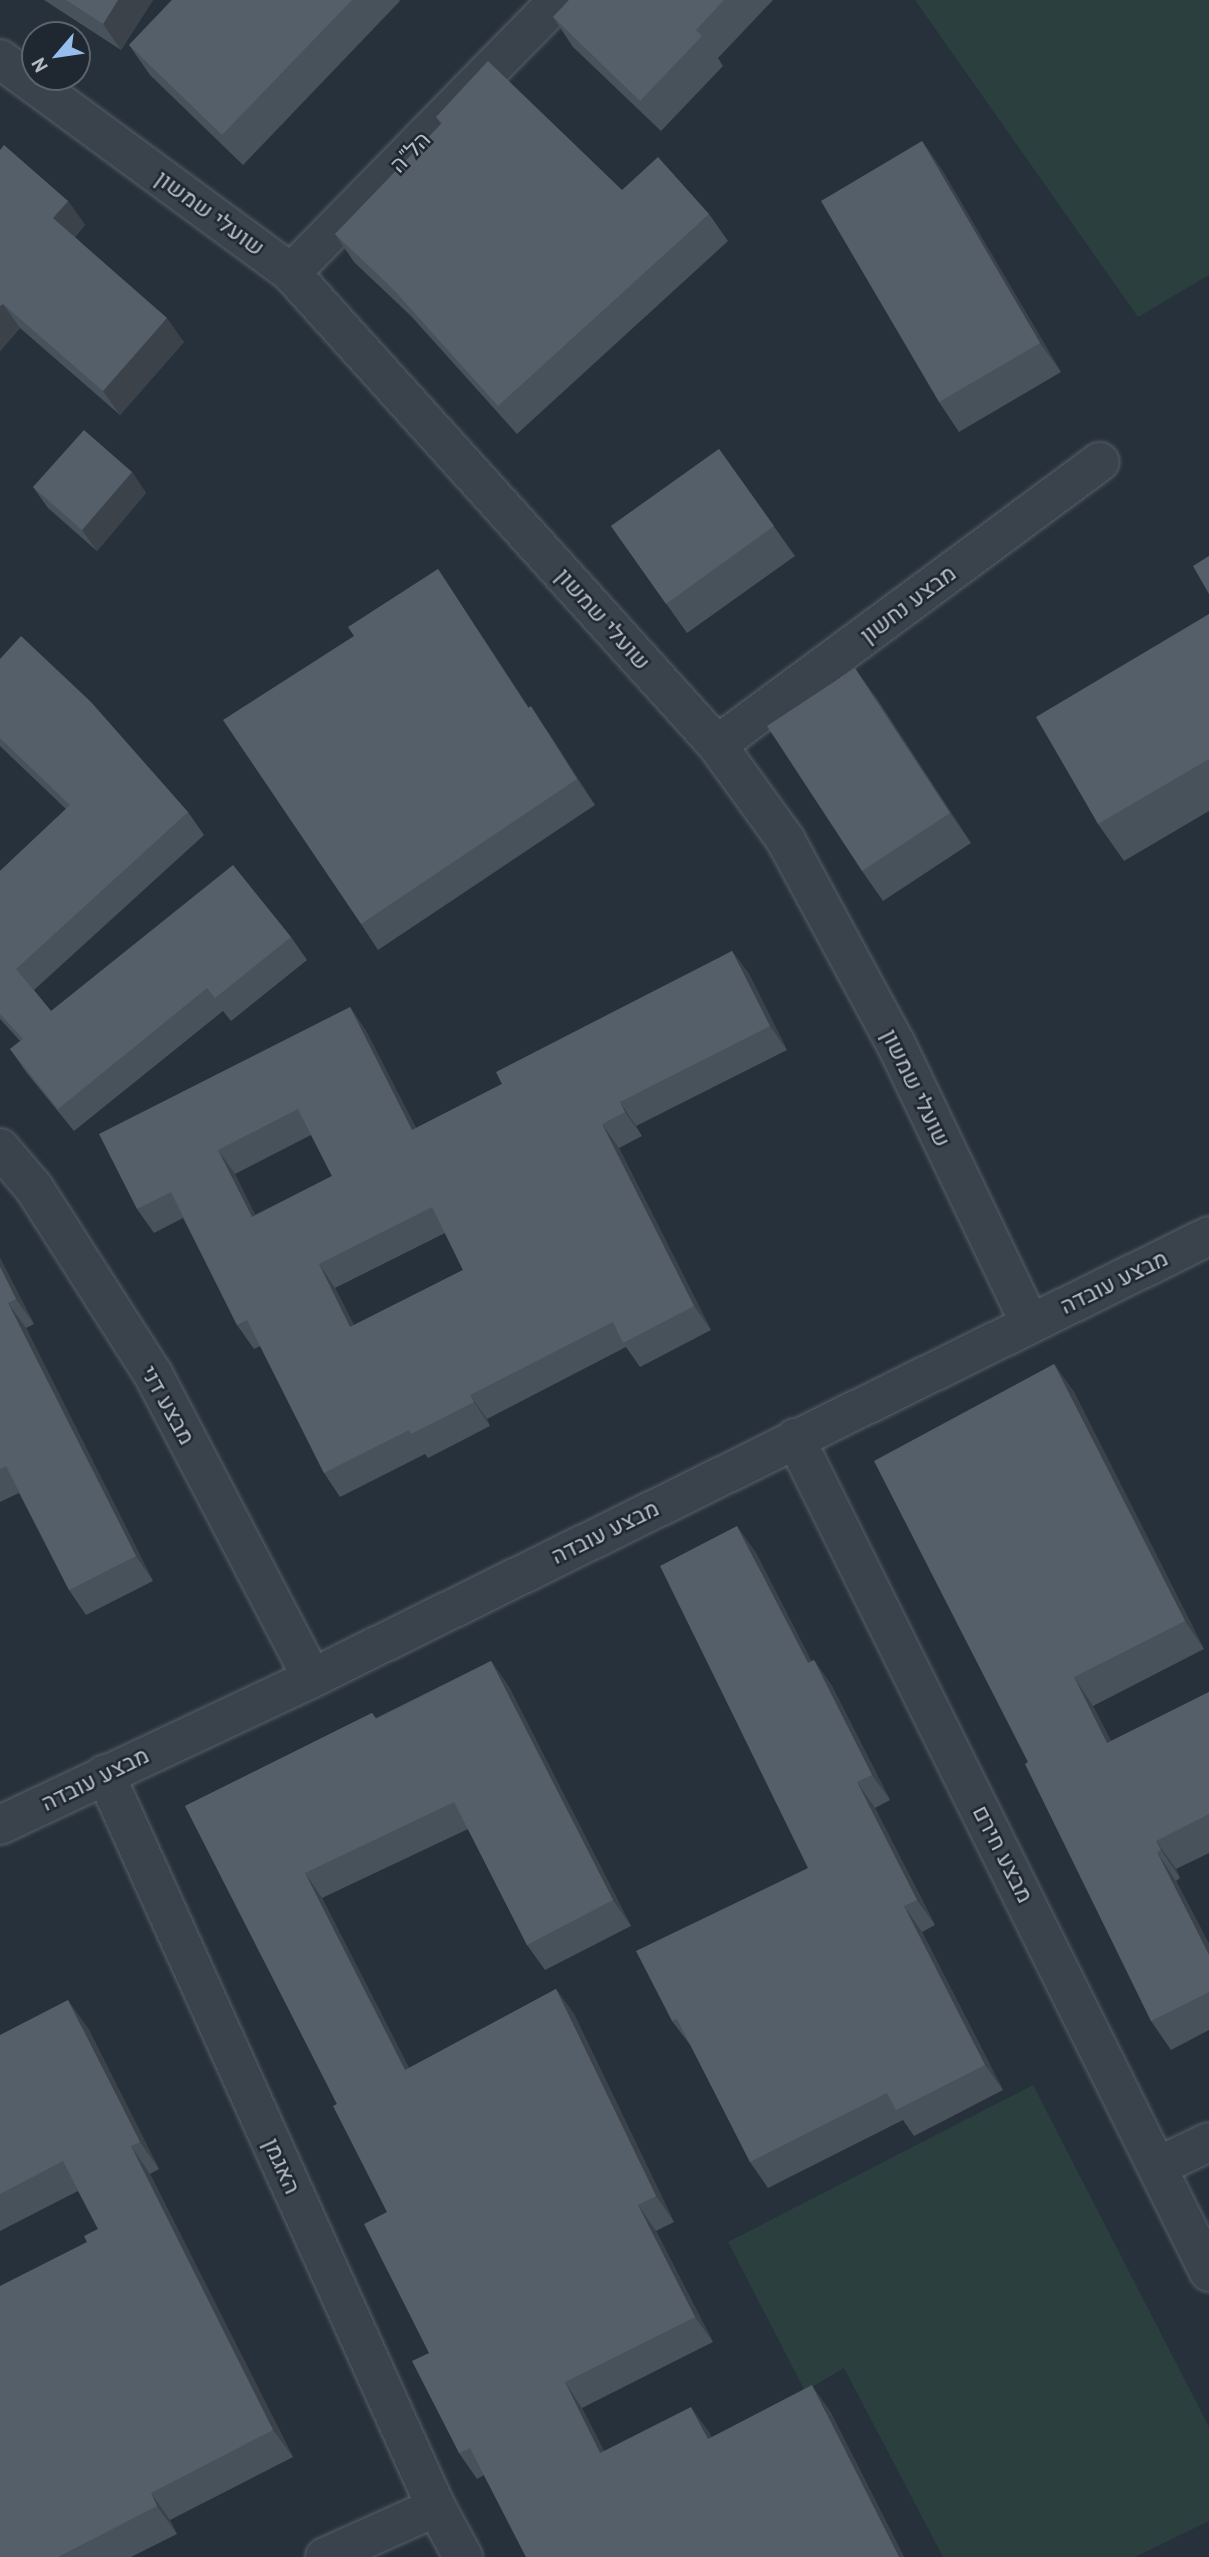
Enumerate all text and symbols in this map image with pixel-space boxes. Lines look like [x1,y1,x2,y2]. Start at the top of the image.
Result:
north arrow [21,21,91,91]
text: N [26,54,53,76]
street label: הל"ה [384,126,436,178]
street label: שועלי שמשון [150,164,270,262]
street label: מבצע נחשון [855,559,961,649]
street label: שועלי שמשון [550,562,656,676]
street label: שועלי שמשון [876,1025,956,1151]
street label: מבצע עובדה [1056,1244,1172,1320]
street label: מבצע דני [135,1361,201,1449]
street label: מבצע עובדה [547,1494,663,1570]
street label: מבצע עובדה [37,1741,153,1817]
street label: מבצע חירם [967,1801,1039,1907]
street label: האגמן [258,2134,306,2198]

